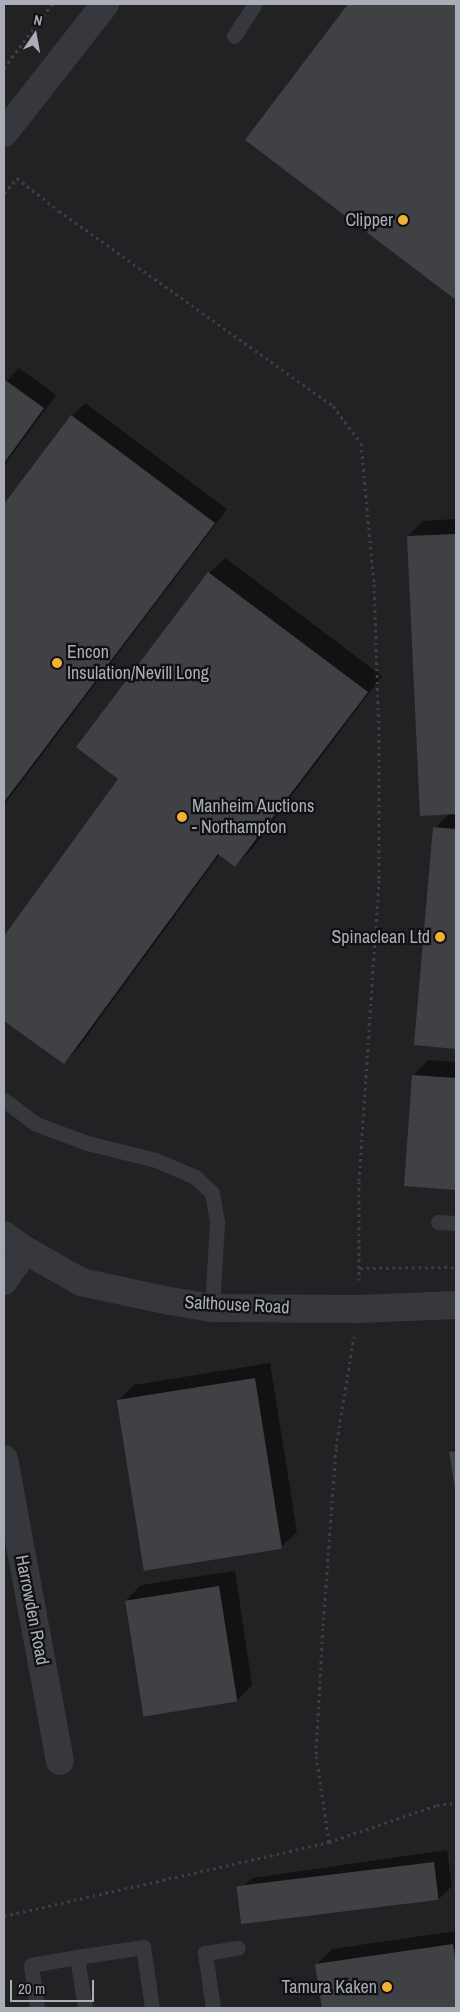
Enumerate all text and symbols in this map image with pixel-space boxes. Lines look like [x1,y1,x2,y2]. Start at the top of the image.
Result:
north arrow [10,10,60,60]
text: N [32,11,44,30]
place label: Clipper [345,209,393,231]
marker: Clipper [397,214,409,226]
place label: Encon Insulation/Nevill Long [67,642,209,684]
marker: Encon Insulation/Nevill Long [51,657,63,669]
place label: Manheim Auctions - Northampton [192,796,315,839]
marker: Manheim Auctions - Northampton [176,811,188,823]
place label: Spinaclean Ltd [332,926,430,948]
marker: Spinaclean Ltd [434,931,446,943]
street label: Salthouse Road [184,1291,290,1319]
street label: Harrowden Road [11,1553,53,1667]
scale bar [12,1970,96,2002]
place label: Tamura Kaken [282,1976,377,1998]
text: 20 m [18,1978,45,1999]
marker: Tamura Kaken [381,1981,393,1993]

